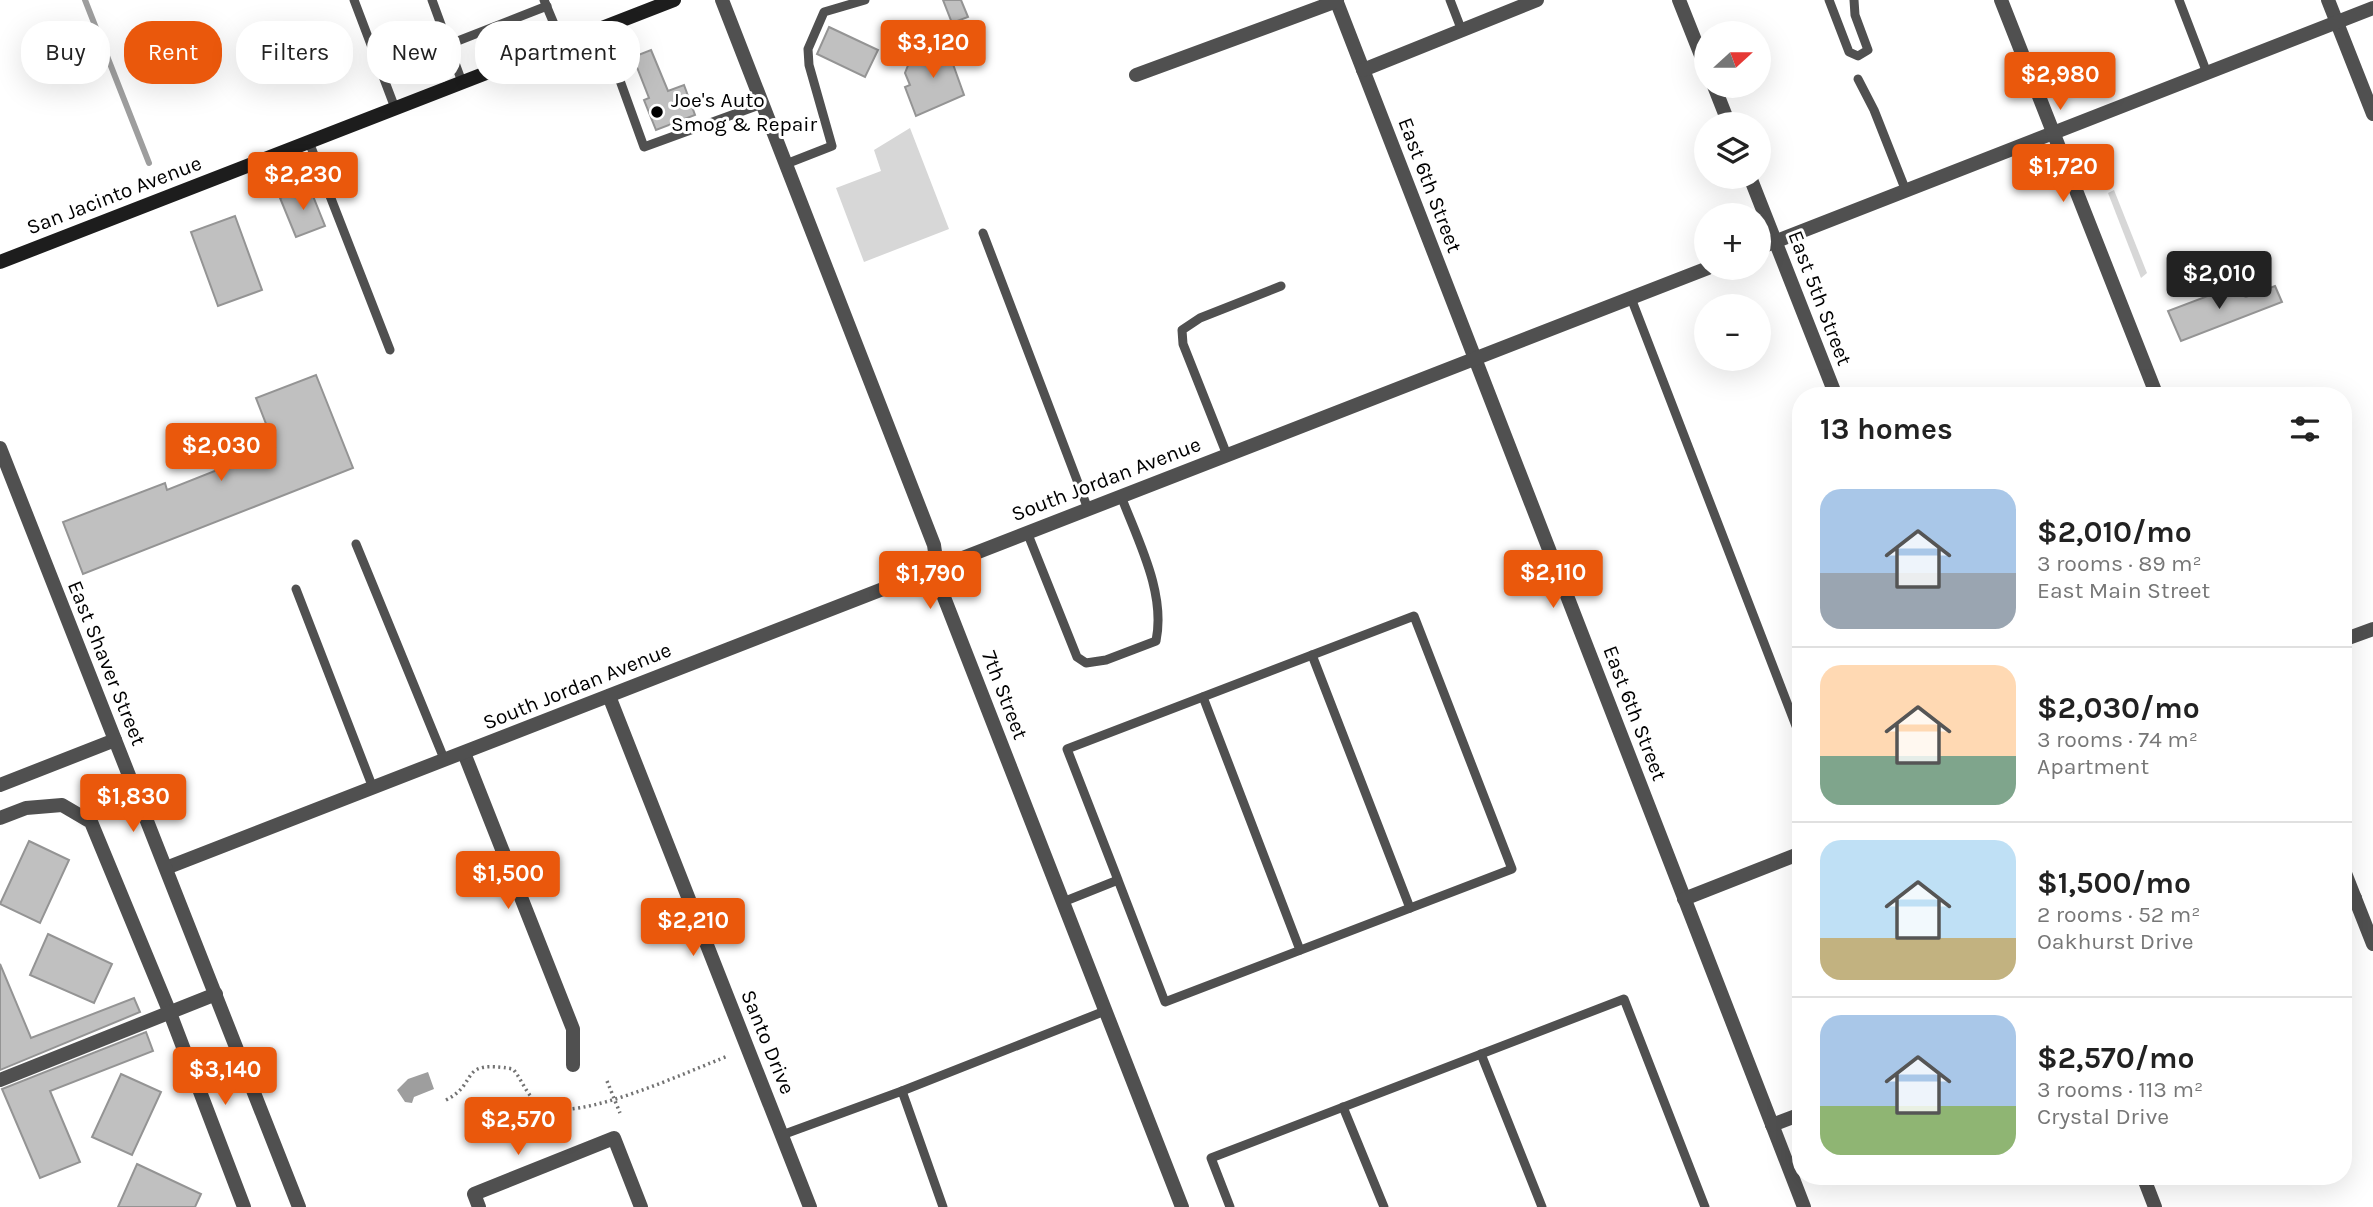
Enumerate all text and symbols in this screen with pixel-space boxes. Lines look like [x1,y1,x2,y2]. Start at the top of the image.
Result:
pin: $3,120 [876,20,990,80]
chip: Buy [21,21,110,84]
chip: Rent [124,21,222,84]
chip: Filters [236,21,353,84]
chip: New [367,21,461,84]
chip: Apartment [475,21,640,84]
north arrow [1694,21,1771,98]
map controls [1694,21,1771,371]
text: $3,120 [897,29,969,56]
pin: $2,980 [2003,52,2117,112]
text: $2,980 [2020,61,2100,88]
place label: Joe's Auto Smog & Repair [671,88,818,136]
marker: Joe's Auto Smog & Repair [649,104,665,120]
button: layers [1694,112,1771,189]
street label: East 6th Street [1393,114,1467,256]
pin: $1,720 [2006,144,2120,204]
street label: San Jacinto Avenue [23,151,205,239]
pin: $2,230 [246,152,360,212]
text: $1,720 [2028,153,2098,180]
text: $2,230 [264,161,342,188]
button: + [1694,203,1771,280]
street label: East 5th Street [1783,227,1857,369]
pin: $2,010 [2162,252,2276,311]
text: $2,010 [2183,260,2255,287]
button: − [1694,294,1771,371]
icon: filters [2286,410,2324,448]
text: 13 homes [1820,411,1953,447]
pin: $2,030 [164,424,278,483]
text: $2,030 [182,432,260,459]
street label: South Jordan Avenue [1008,432,1204,526]
text: $2,010/mo [2037,514,2192,550]
icon: home [1876,517,1960,601]
pin: $2,110 [1496,550,1610,610]
text: 3 rooms · 89 m² [2037,550,2202,577]
pin: $1,790 [873,552,987,611]
text: $2,110 [1520,559,1586,586]
text: $1,790 [895,560,965,587]
street label: East Shaver Street [63,577,151,749]
text: East Main Street [2037,577,2210,604]
street label: South Jordan Avenue [479,637,675,735]
street label: East 6th Street [1598,642,1672,784]
street label: 7th Street [977,647,1033,743]
text: $2,030/mo [2037,690,2200,726]
icon: home [1876,693,1960,777]
text: 3 rooms · 74 m² [2037,726,2198,753]
text: Apartment [2037,753,2149,780]
pin: $1,830 [76,774,190,834]
text: $1,830 [96,783,170,810]
pin: $1,500 [451,852,565,911]
text: $1,500 [472,860,544,887]
text: $1,500/mo [2037,865,2191,901]
icon: home [1876,868,1960,952]
pin: $2,210 [636,898,750,958]
text: 2 rooms · 52 m² [2037,901,2200,928]
text: $2,210 [657,907,729,934]
text: Oakhurst Drive [2037,928,2194,955]
street label: Santo Drive [736,986,800,1098]
text: $2,570/mo [2037,1040,2194,1076]
icon: home [1876,1043,1960,1127]
pin: $3,140 [168,1048,282,1107]
text: $3,140 [189,1056,261,1083]
text: 3 rooms · 113 m² [2037,1076,2203,1103]
pin: $2,570 [461,1098,575,1157]
text: Crystal Drive [2037,1103,2169,1130]
text: $2,570 [481,1106,555,1133]

